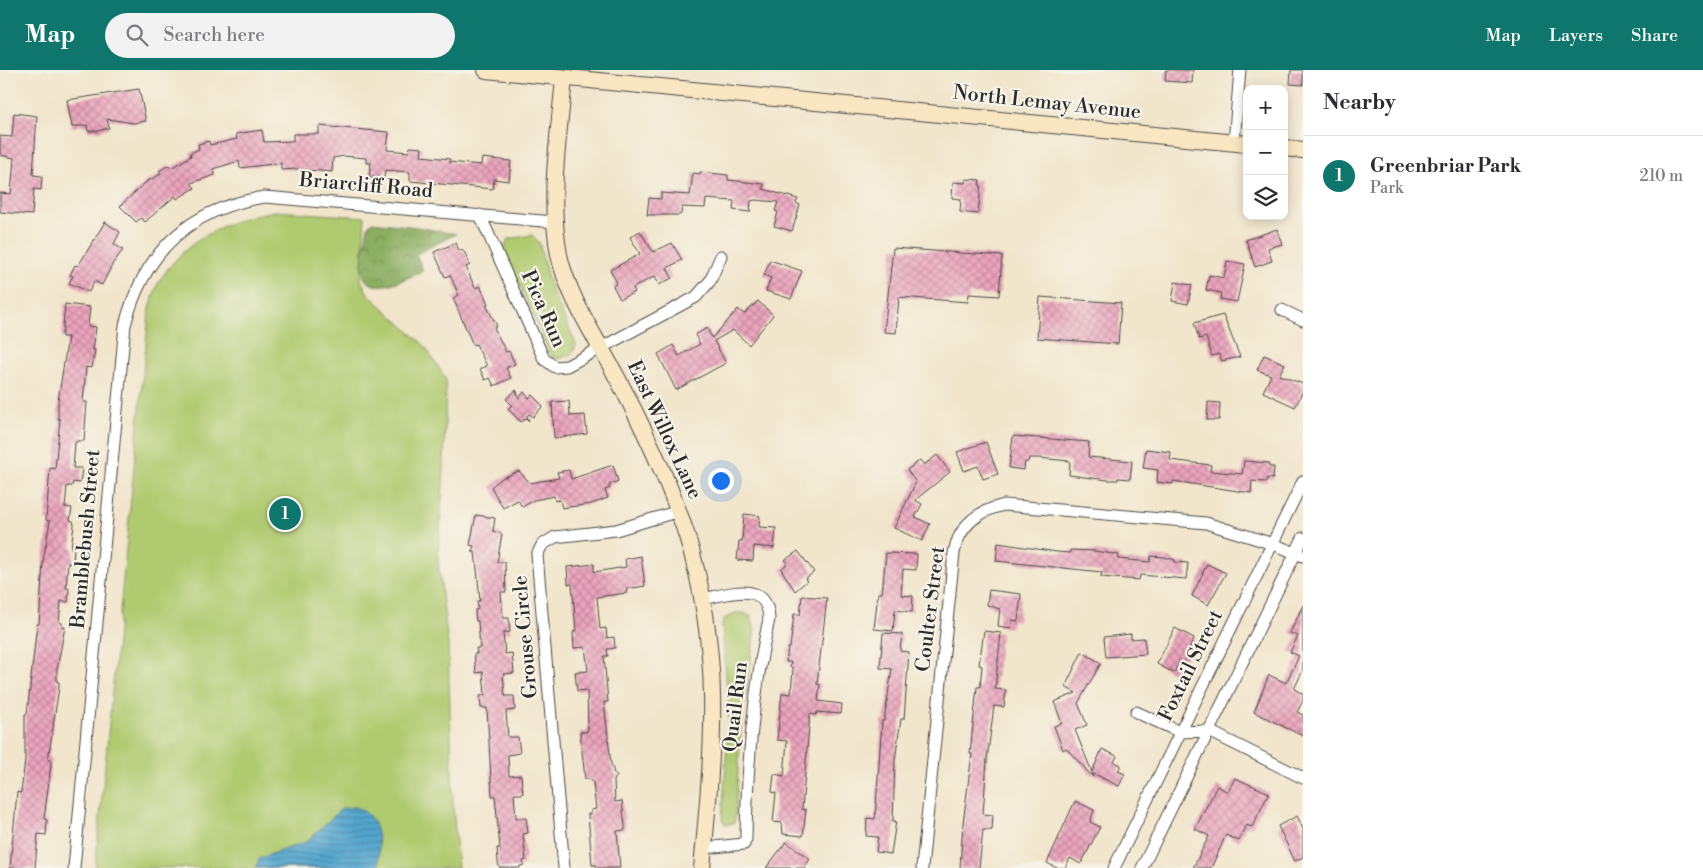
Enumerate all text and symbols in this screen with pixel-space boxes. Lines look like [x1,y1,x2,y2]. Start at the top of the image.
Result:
search box [105,13,455,58]
text: Map [25,20,75,50]
icon: search [123,21,151,49]
text: Search here [163,23,265,47]
text: Map [1486,24,1521,47]
text: Layers [1549,24,1603,47]
text: Share [1631,24,1678,47]
street label: North Lemay Avenue [952,81,1142,125]
map controls [1243,85,1288,220]
button: + [1243,85,1288,130]
text: Nearby [1323,90,1396,116]
button: − [1243,130,1288,175]
text: Greenbriar Park [1370,154,1521,178]
text: 1 [1335,166,1343,186]
text: 210 m [1639,166,1683,186]
street label: Briarcliff Road [297,168,435,204]
button: layers [1243,175,1288,220]
text: Park [1370,178,1403,198]
street label: Pica Run [515,267,571,352]
street label: East Willox Lane [621,357,707,503]
street label: Bramblebush Street [66,448,106,631]
your location [708,468,734,494]
pin: 1 [269,495,301,533]
street label: Coulter Street [911,545,951,673]
street label: Grouse Circle [508,574,544,700]
street label: Foxtail Street [1153,606,1229,726]
street label: Quail Run [718,660,754,754]

